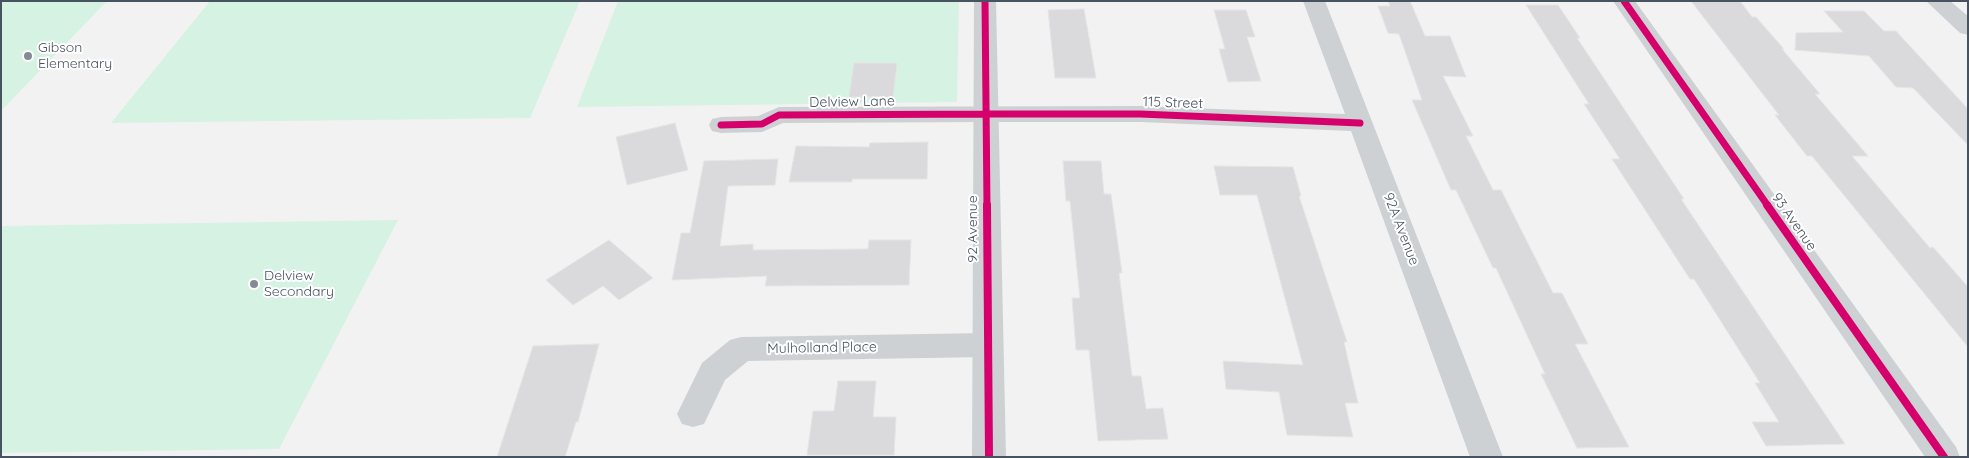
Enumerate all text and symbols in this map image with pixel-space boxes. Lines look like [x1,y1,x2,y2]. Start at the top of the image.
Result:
place label: Gibson Elementary [38,40,112,72]
marker: Gibson Elementary [22,50,34,62]
street label: Delview Lane [809,93,895,111]
street label: 115 Street [1143,94,1203,112]
street label: 92A Avenue [1379,190,1423,268]
street label: 93 Avenue [1768,190,1820,254]
street label: 92 Avenue [965,195,981,263]
place label: Delview Secondary [264,268,334,300]
marker: Delview Secondary [248,278,260,290]
street label: Mulholland Place [767,339,877,357]

